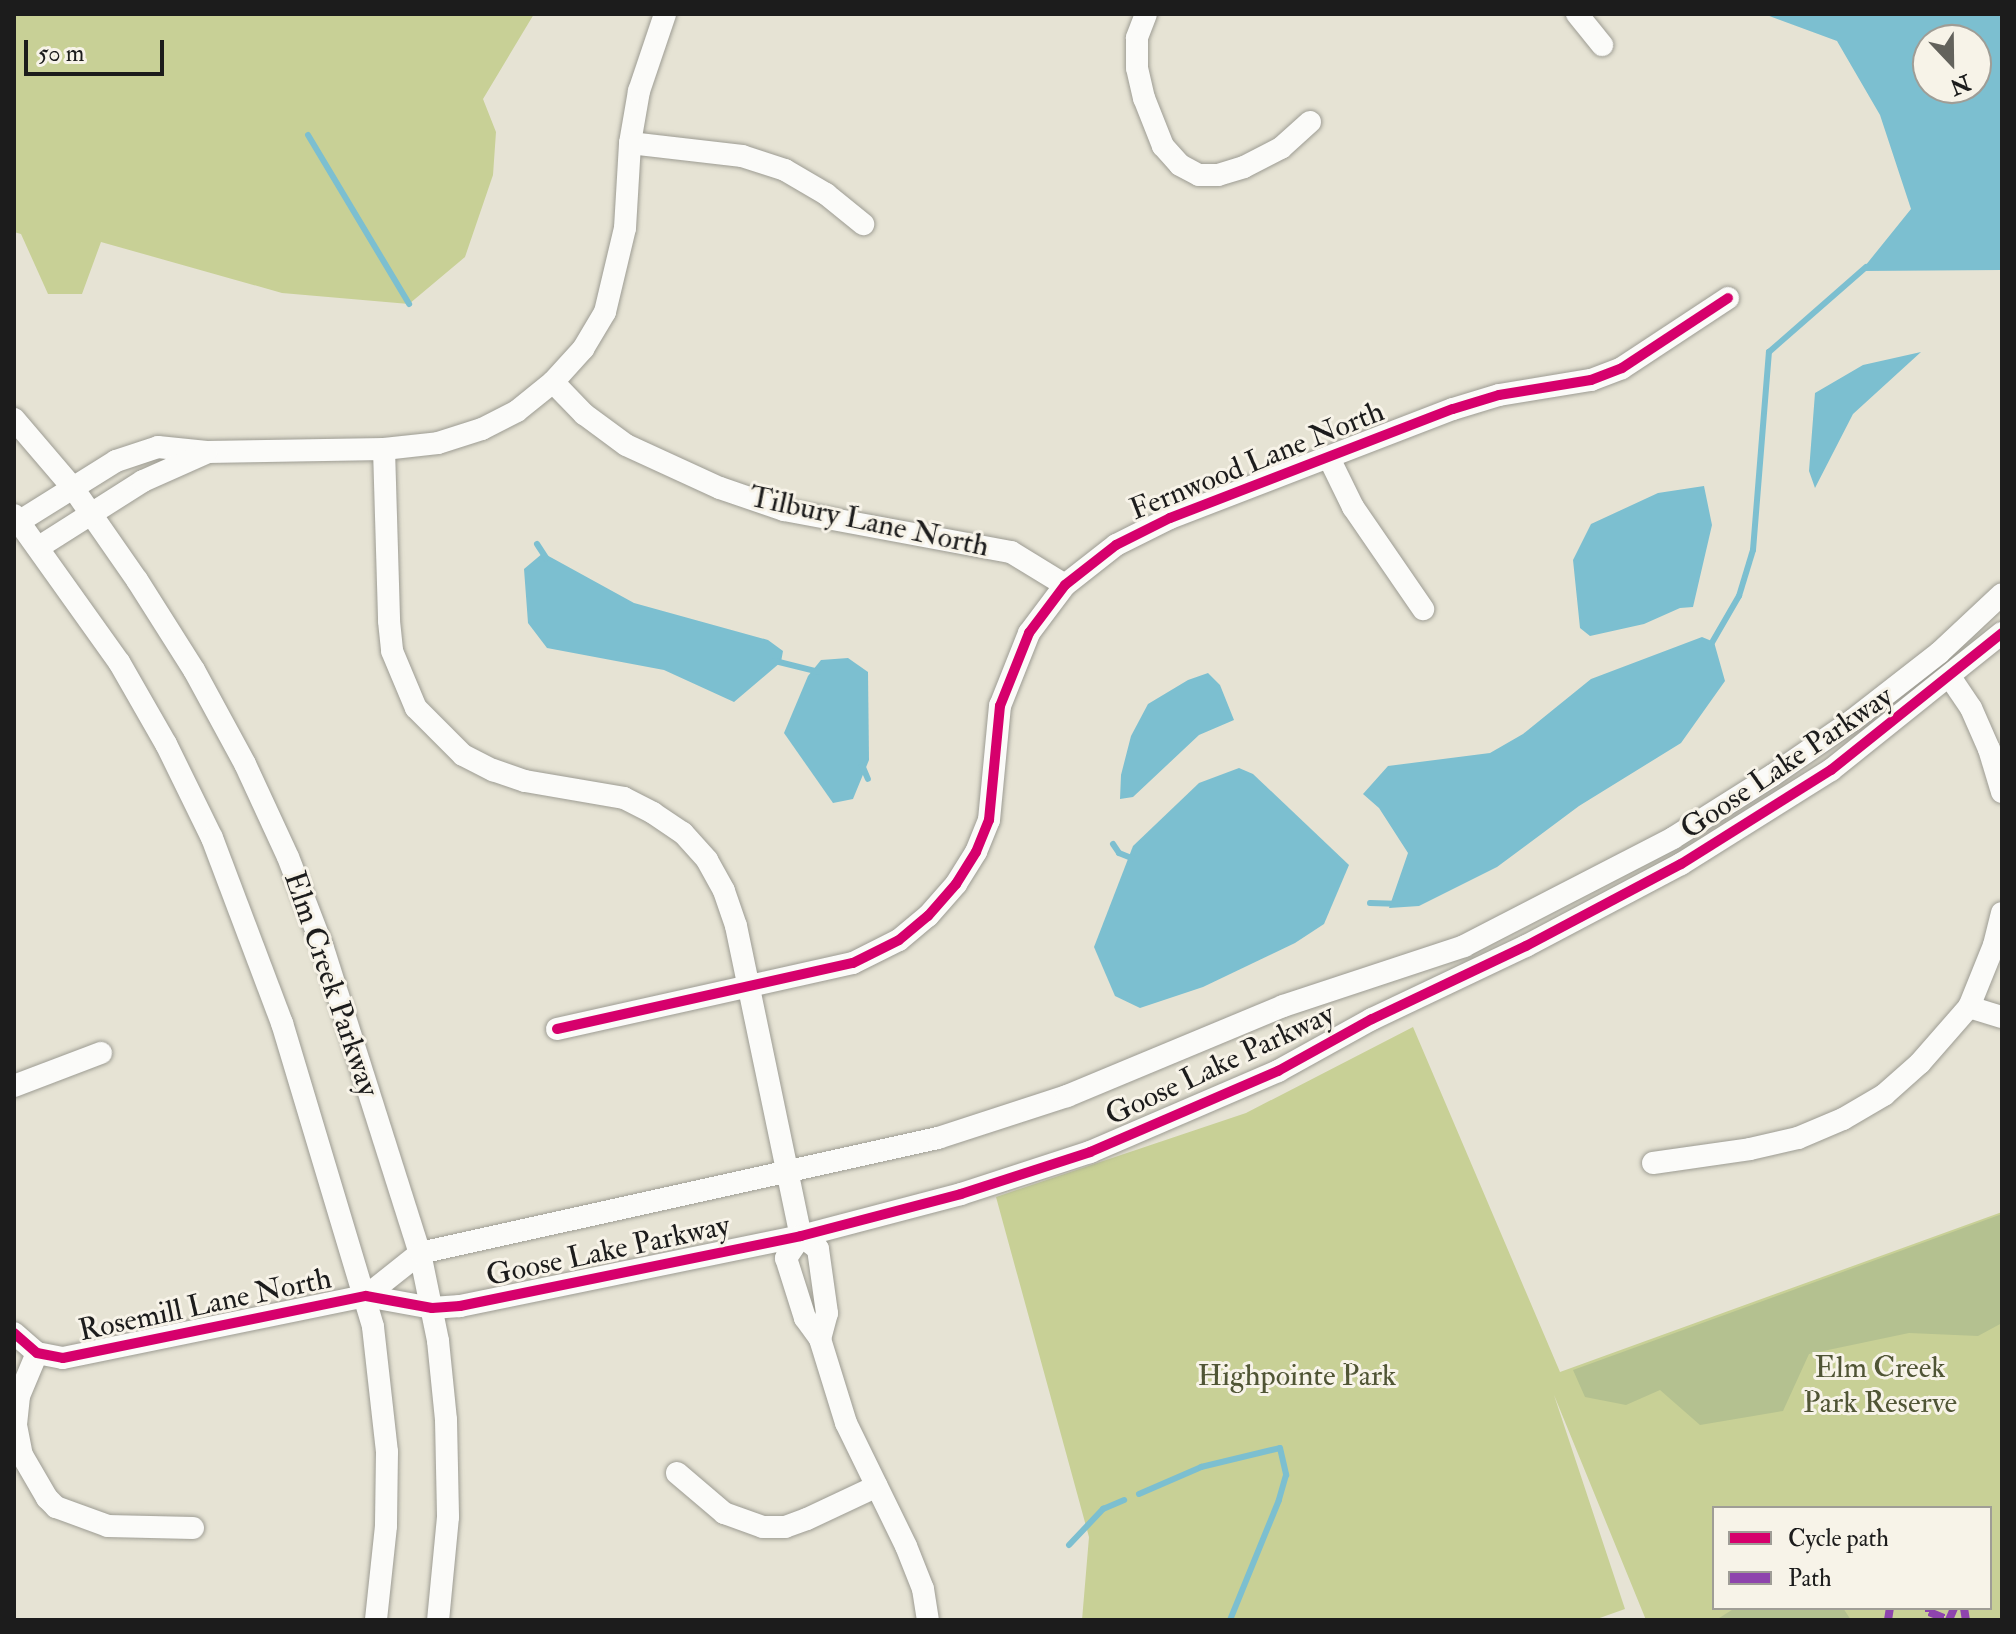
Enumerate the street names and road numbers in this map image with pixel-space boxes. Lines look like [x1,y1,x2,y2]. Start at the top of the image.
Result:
street label: Fernwood Lane North [1125,394,1389,528]
street label: Tilbury Lane North [746,479,992,565]
street label: Goose Lake Parkway [1674,679,1900,847]
street label: Elm Creek Parkway [276,867,386,1101]
street label: Goose Lake Parkway [1100,996,1340,1134]
street label: Goose Lake Parkway [483,1208,733,1294]
street label: Rosemill Lane North [76,1261,334,1349]

